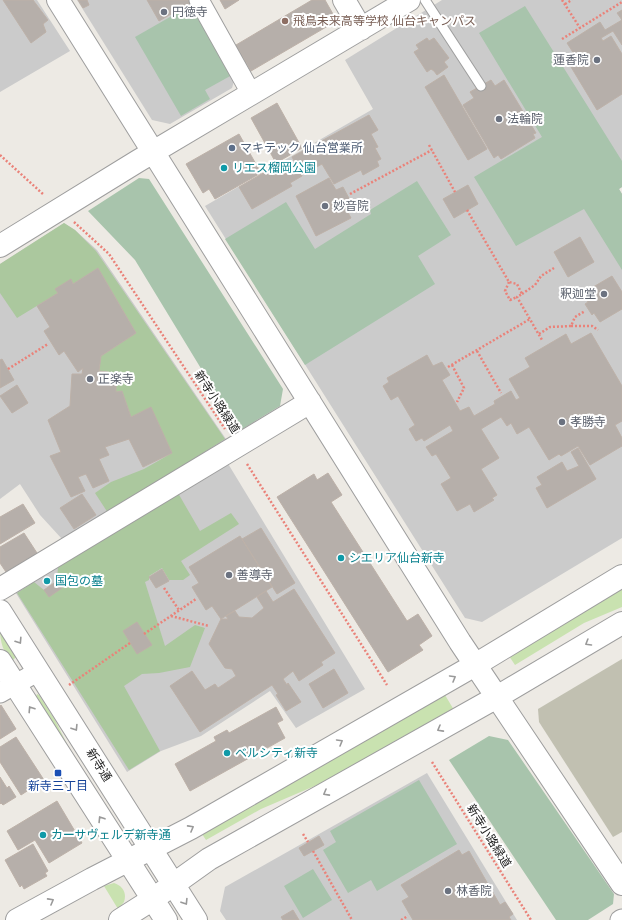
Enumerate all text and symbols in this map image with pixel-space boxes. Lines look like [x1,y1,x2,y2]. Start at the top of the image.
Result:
place label: 円徳寺 [172,4,208,19]
marker: 円徳寺 [159,7,169,17]
place label: 飛鳥未来高等学校 仙台キャンパス [293,13,476,28]
marker: 飛鳥未来高等学校 仙台キャンパス [280,16,290,26]
place label: 蓮香院 [553,52,589,67]
marker: 蓮香院 [592,55,602,65]
place label: 法輪院 [507,111,543,126]
marker: 法輪院 [494,114,504,124]
place label: マキテック 仙台営業所 [240,140,363,155]
marker: マキテック 仙台営業所 [227,143,237,153]
place label: リエス榴岡公園 [232,160,316,175]
marker: リエス榴岡公園 [219,163,229,173]
place label: 妙音院 [333,198,369,213]
marker: 妙音院 [320,201,330,211]
place label: 釈迦堂 [560,286,596,301]
marker: 釈迦堂 [599,289,609,299]
street label: 新寺小路緑道 [192,367,243,436]
place label: 正楽寺 [98,371,134,386]
marker: 正楽寺 [85,374,95,384]
place label: 孝勝寺 [570,414,606,429]
marker: 孝勝寺 [557,417,567,427]
place label: シエリア仙台新寺 [349,550,445,565]
marker: シエリア仙台新寺 [336,553,346,563]
place label: 善導寺 [237,567,273,582]
marker: 善導寺 [224,570,234,580]
place label: 国包の墓 [55,573,103,588]
marker: 国包の墓 [42,576,52,586]
one-way arrow [15,637,22,644]
one-way arrow [585,638,592,645]
one-way arrow [449,675,456,682]
one-way arrow [29,707,36,714]
one-way arrow [70,724,78,731]
one-way arrow [437,725,444,732]
one-way arrow [336,740,343,747]
street label: 新寺通 [84,745,115,784]
place label: ベルシティ新寺 [235,745,318,760]
marker: ベルシティ新寺 [222,748,232,758]
marker: 新寺三丁目 [53,768,63,778]
place label: 新寺三丁目 [28,778,88,793]
one-way arrow [323,789,331,796]
street label: 新寺小路緑道 [464,801,515,870]
one-way arrow [98,816,106,823]
one-way arrow [187,825,194,832]
place label: カーサヴェルデ新寺通 [51,827,171,842]
marker: カーサヴェルデ新寺通 [38,830,48,840]
place label: 林香院 [456,883,492,898]
marker: 林香院 [443,886,453,896]
one-way arrow [180,898,188,905]
one-way arrow [47,899,54,906]

